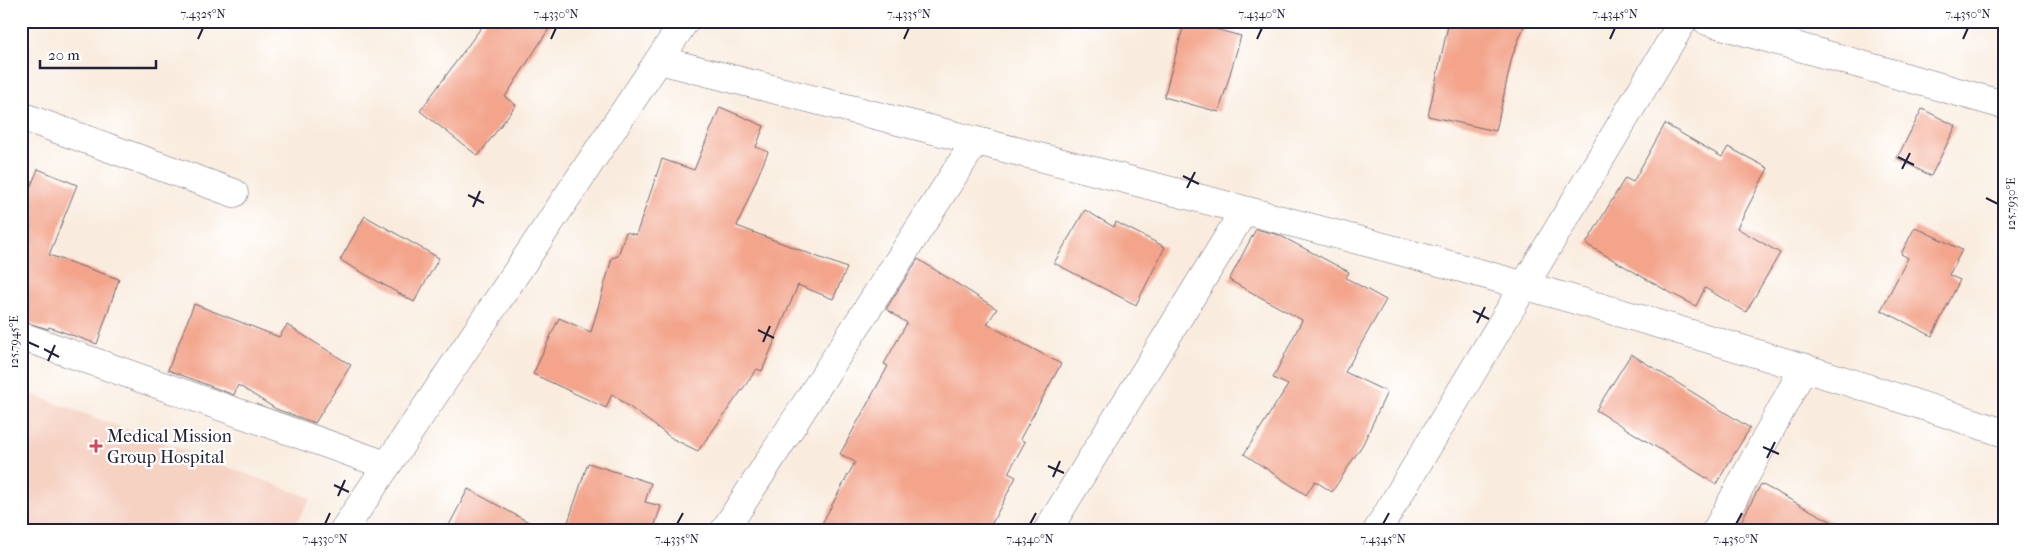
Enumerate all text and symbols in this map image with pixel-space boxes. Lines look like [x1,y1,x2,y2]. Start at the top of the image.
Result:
text: 7.4325°N [180,7,226,21]
text: 7.4330°N [533,7,579,21]
text: 7.4335°N [887,7,931,21]
text: 7.4340°N [1238,7,1286,21]
text: 7.4345°N [1592,7,1638,21]
text: 7.4350°N [1945,7,1991,21]
scale bar [40,38,156,70]
text: 20 m [48,46,80,64]
text: 125.7930°E [2004,178,2018,230]
text: 125.7945°E [7,316,21,368]
place label: Medical Mission Group Hospital [107,426,233,468]
marker: Medical Mission Group Hospital [89,439,103,453]
text: 7.4330°N [302,532,348,546]
text: 7.4335°N [655,532,699,546]
text: 7.4340°N [1006,532,1054,546]
text: 7.4345°N [1360,532,1406,546]
text: 7.4350°N [1713,532,1759,546]

